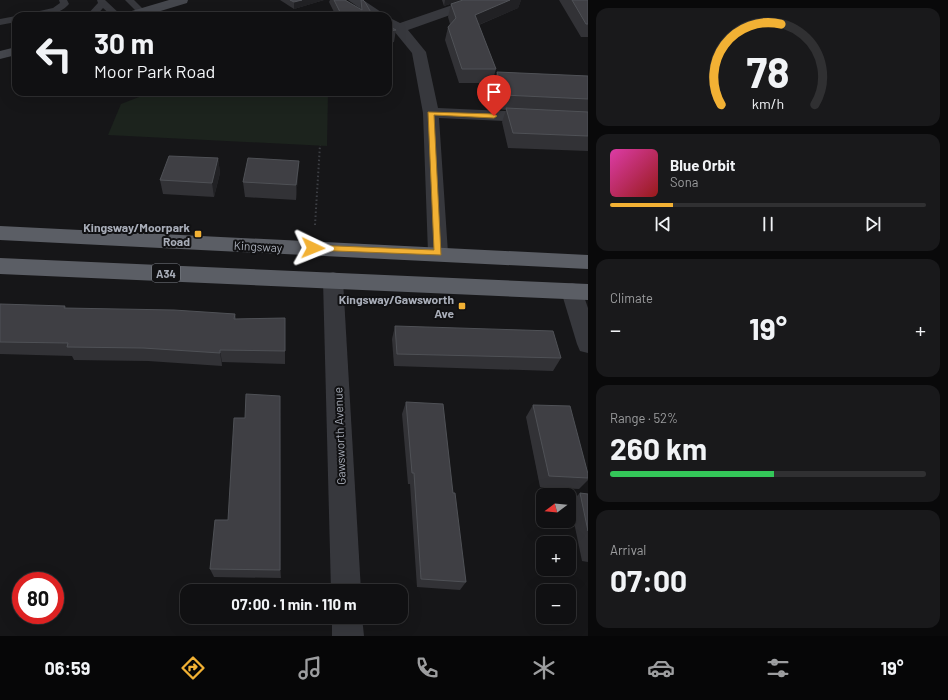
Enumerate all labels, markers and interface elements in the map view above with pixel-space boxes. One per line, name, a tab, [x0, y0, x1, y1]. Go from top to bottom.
text: 30 m	[94, 26, 154, 60]
icon: left	[28, 28, 80, 80]
text: 78	[746, 46, 790, 96]
text: Moor Park Road	[94, 60, 215, 82]
pin	[477, 75, 511, 116]
icon: arrive	[483, 81, 505, 103]
text: km/h	[752, 94, 784, 111]
text: Blue Orbit	[670, 156, 735, 174]
text: Sona	[670, 174, 698, 190]
icon: previous	[652, 213, 674, 235]
icon: pause	[757, 213, 779, 235]
icon: next	[862, 213, 884, 235]
place label: Kingsway/Moorpark Road	[83, 220, 191, 248]
position arrow	[292, 227, 334, 269]
marker: Kingsway/Moorpark Road	[193, 229, 203, 239]
street label: Kingsway	[233, 238, 283, 254]
road number: A34	[152, 264, 180, 282]
text: Climate	[610, 290, 653, 306]
place label: Kingsway/Gawsworth Ave	[339, 292, 454, 320]
marker: Kingsway/Gawsworth Ave	[457, 301, 467, 311]
text: 19°	[749, 310, 787, 346]
text: −	[610, 316, 621, 342]
text: +	[915, 316, 926, 342]
street label: Gawsworth Avenue	[330, 387, 348, 485]
text: Range · 52%	[610, 410, 678, 426]
text: 260 km	[610, 430, 707, 466]
north arrow	[536, 488, 576, 528]
map controls	[536, 488, 576, 624]
button: +	[536, 536, 576, 576]
text: Arrival	[610, 542, 646, 558]
text: 07:00	[610, 562, 687, 598]
speed limit sign: 80	[12, 572, 64, 624]
button: −	[536, 584, 576, 624]
text: 07:00 · 1 min · 110 m	[231, 595, 357, 613]
icon: directions	[179, 654, 207, 682]
icon: music	[296, 654, 324, 682]
icon: phone	[413, 654, 441, 682]
icon: climate	[530, 654, 558, 682]
icon: car	[647, 654, 675, 682]
icon: filters	[764, 654, 792, 682]
text: 06:59	[44, 657, 90, 679]
text: 19°	[881, 657, 903, 679]

